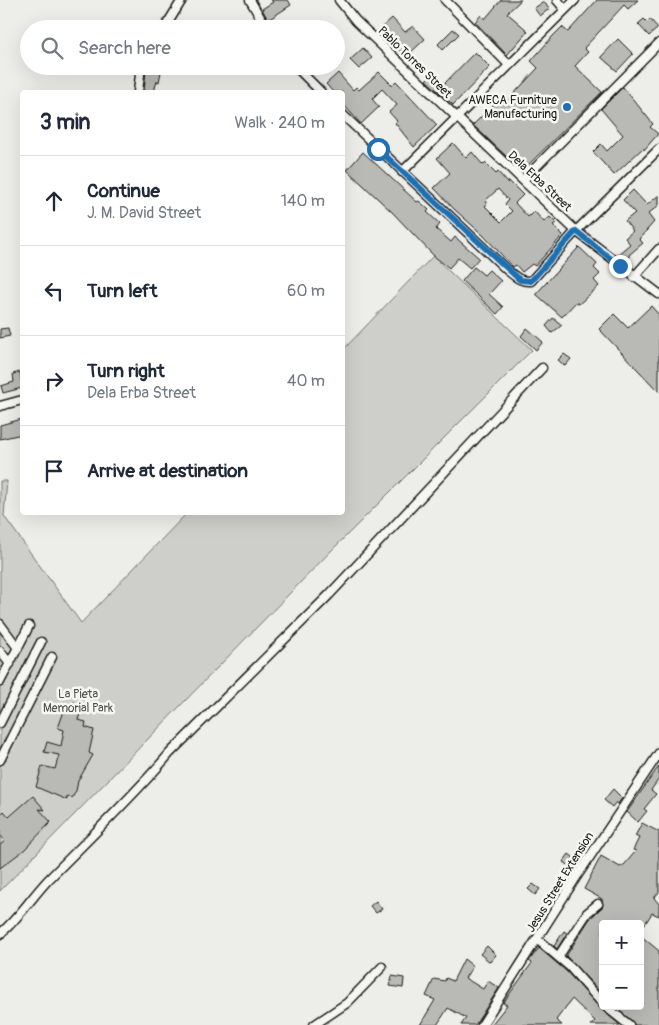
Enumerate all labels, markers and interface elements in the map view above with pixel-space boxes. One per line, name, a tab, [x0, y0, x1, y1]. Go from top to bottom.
search box	[20, 20, 345, 75]
street label: Pablo Torres Street	[375, 23, 455, 102]
icon: search	[38, 34, 66, 62]
text: Search here	[78, 36, 171, 60]
place label: AWECA Furniture Manufacturing	[468, 93, 557, 122]
marker: AWECA Furniture Manufacturing	[561, 101, 573, 113]
text: 3 min	[40, 109, 90, 136]
text: Walk · 240 m	[234, 113, 325, 133]
route start	[367, 138, 390, 161]
street label: Dela Erba Street	[505, 148, 575, 215]
text: Continue	[87, 179, 160, 203]
icon: ahead	[40, 187, 68, 215]
text: 140 m	[281, 191, 325, 211]
text: J. M. David Street	[87, 203, 201, 223]
route end	[609, 255, 632, 278]
icon: left	[40, 277, 68, 305]
text: Turn left	[87, 279, 157, 303]
text: 60 m	[287, 281, 325, 301]
text: Turn right	[87, 359, 165, 383]
icon: right	[40, 367, 68, 395]
text: 40 m	[287, 371, 325, 391]
text: Dela Erba Street	[87, 383, 196, 403]
icon: arrive	[40, 457, 68, 485]
text: Arrive at destination	[87, 459, 248, 483]
park label: La Pieta Memorial Park	[43, 687, 113, 716]
street label: Jesus Street Extension	[524, 829, 597, 935]
map controls	[599, 920, 644, 1010]
button: +	[599, 920, 644, 965]
button: −	[599, 965, 644, 1010]

